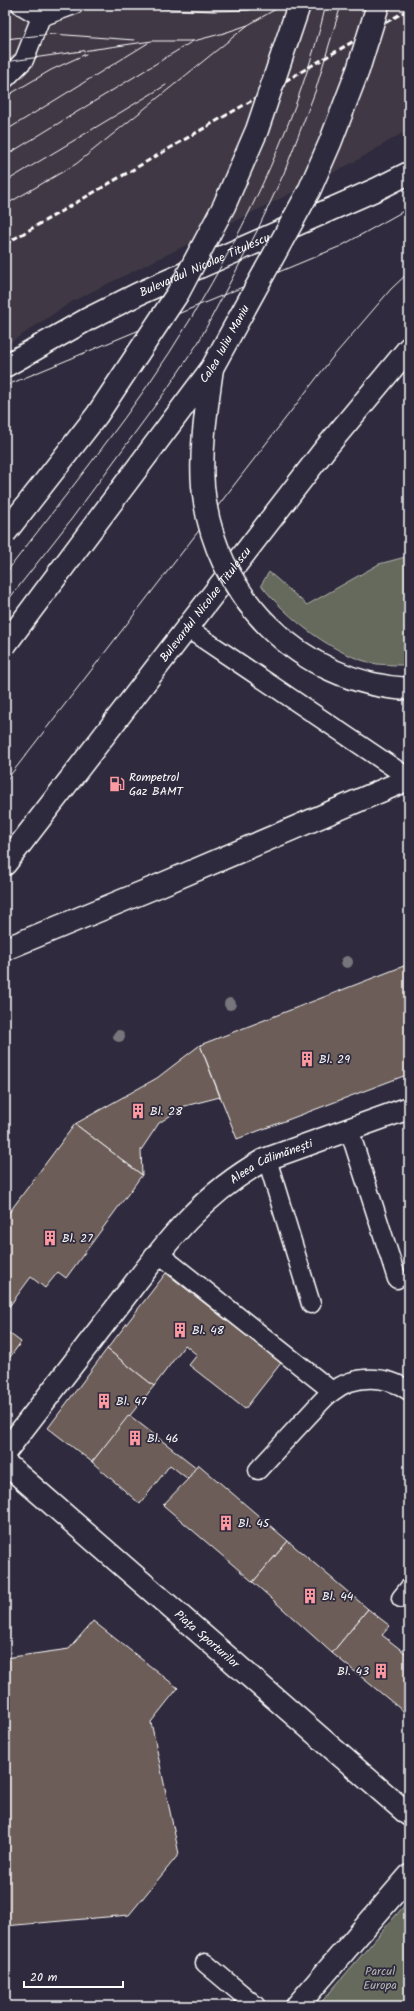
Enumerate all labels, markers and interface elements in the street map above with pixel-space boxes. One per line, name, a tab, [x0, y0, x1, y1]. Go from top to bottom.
street label: Bulevardul Nicolae Titulescu	[136, 228, 273, 302]
street label: Calea Iuliu Maniu	[195, 301, 255, 387]
street label: Bulevardul Nicolae Titulescu	[155, 543, 256, 666]
place label: Rompetrol Gaz BAMT	[129, 768, 184, 801]
fuel station icon: Rompetrol Gaz BAMT	[108, 775, 126, 793]
building icon: Bl. 29	[298, 1050, 316, 1068]
place label: Bl. 29	[319, 1050, 350, 1069]
building icon: Bl. 28	[129, 1102, 147, 1120]
place label: Bl. 28	[150, 1102, 183, 1121]
street label: Aleea Călimănești	[226, 1134, 317, 1189]
building icon: Bl. 27	[41, 1229, 59, 1247]
place label: Bl. 27	[62, 1229, 93, 1248]
building icon: Bl. 48	[171, 1321, 189, 1339]
place label: Bl. 48	[192, 1321, 225, 1340]
building icon: Bl. 47	[95, 1392, 113, 1410]
place label: Bl. 47	[116, 1392, 147, 1411]
building icon: Bl. 46	[126, 1429, 144, 1447]
place label: Bl. 46	[147, 1429, 179, 1448]
building icon: Bl. 45	[217, 1514, 235, 1532]
place label: Bl. 45	[238, 1514, 271, 1533]
building icon: Bl. 44	[301, 1587, 319, 1605]
place label: Bl. 44	[322, 1587, 354, 1606]
street label: Piața Sporturilor	[170, 1606, 244, 1674]
place label: Bl. 43	[337, 1662, 369, 1681]
building icon: Bl. 43	[372, 1662, 390, 1680]
park label: Parcul Europa	[363, 1962, 397, 1995]
scale bar	[24, 1963, 123, 1989]
text: 20 m	[30, 1968, 58, 1987]

